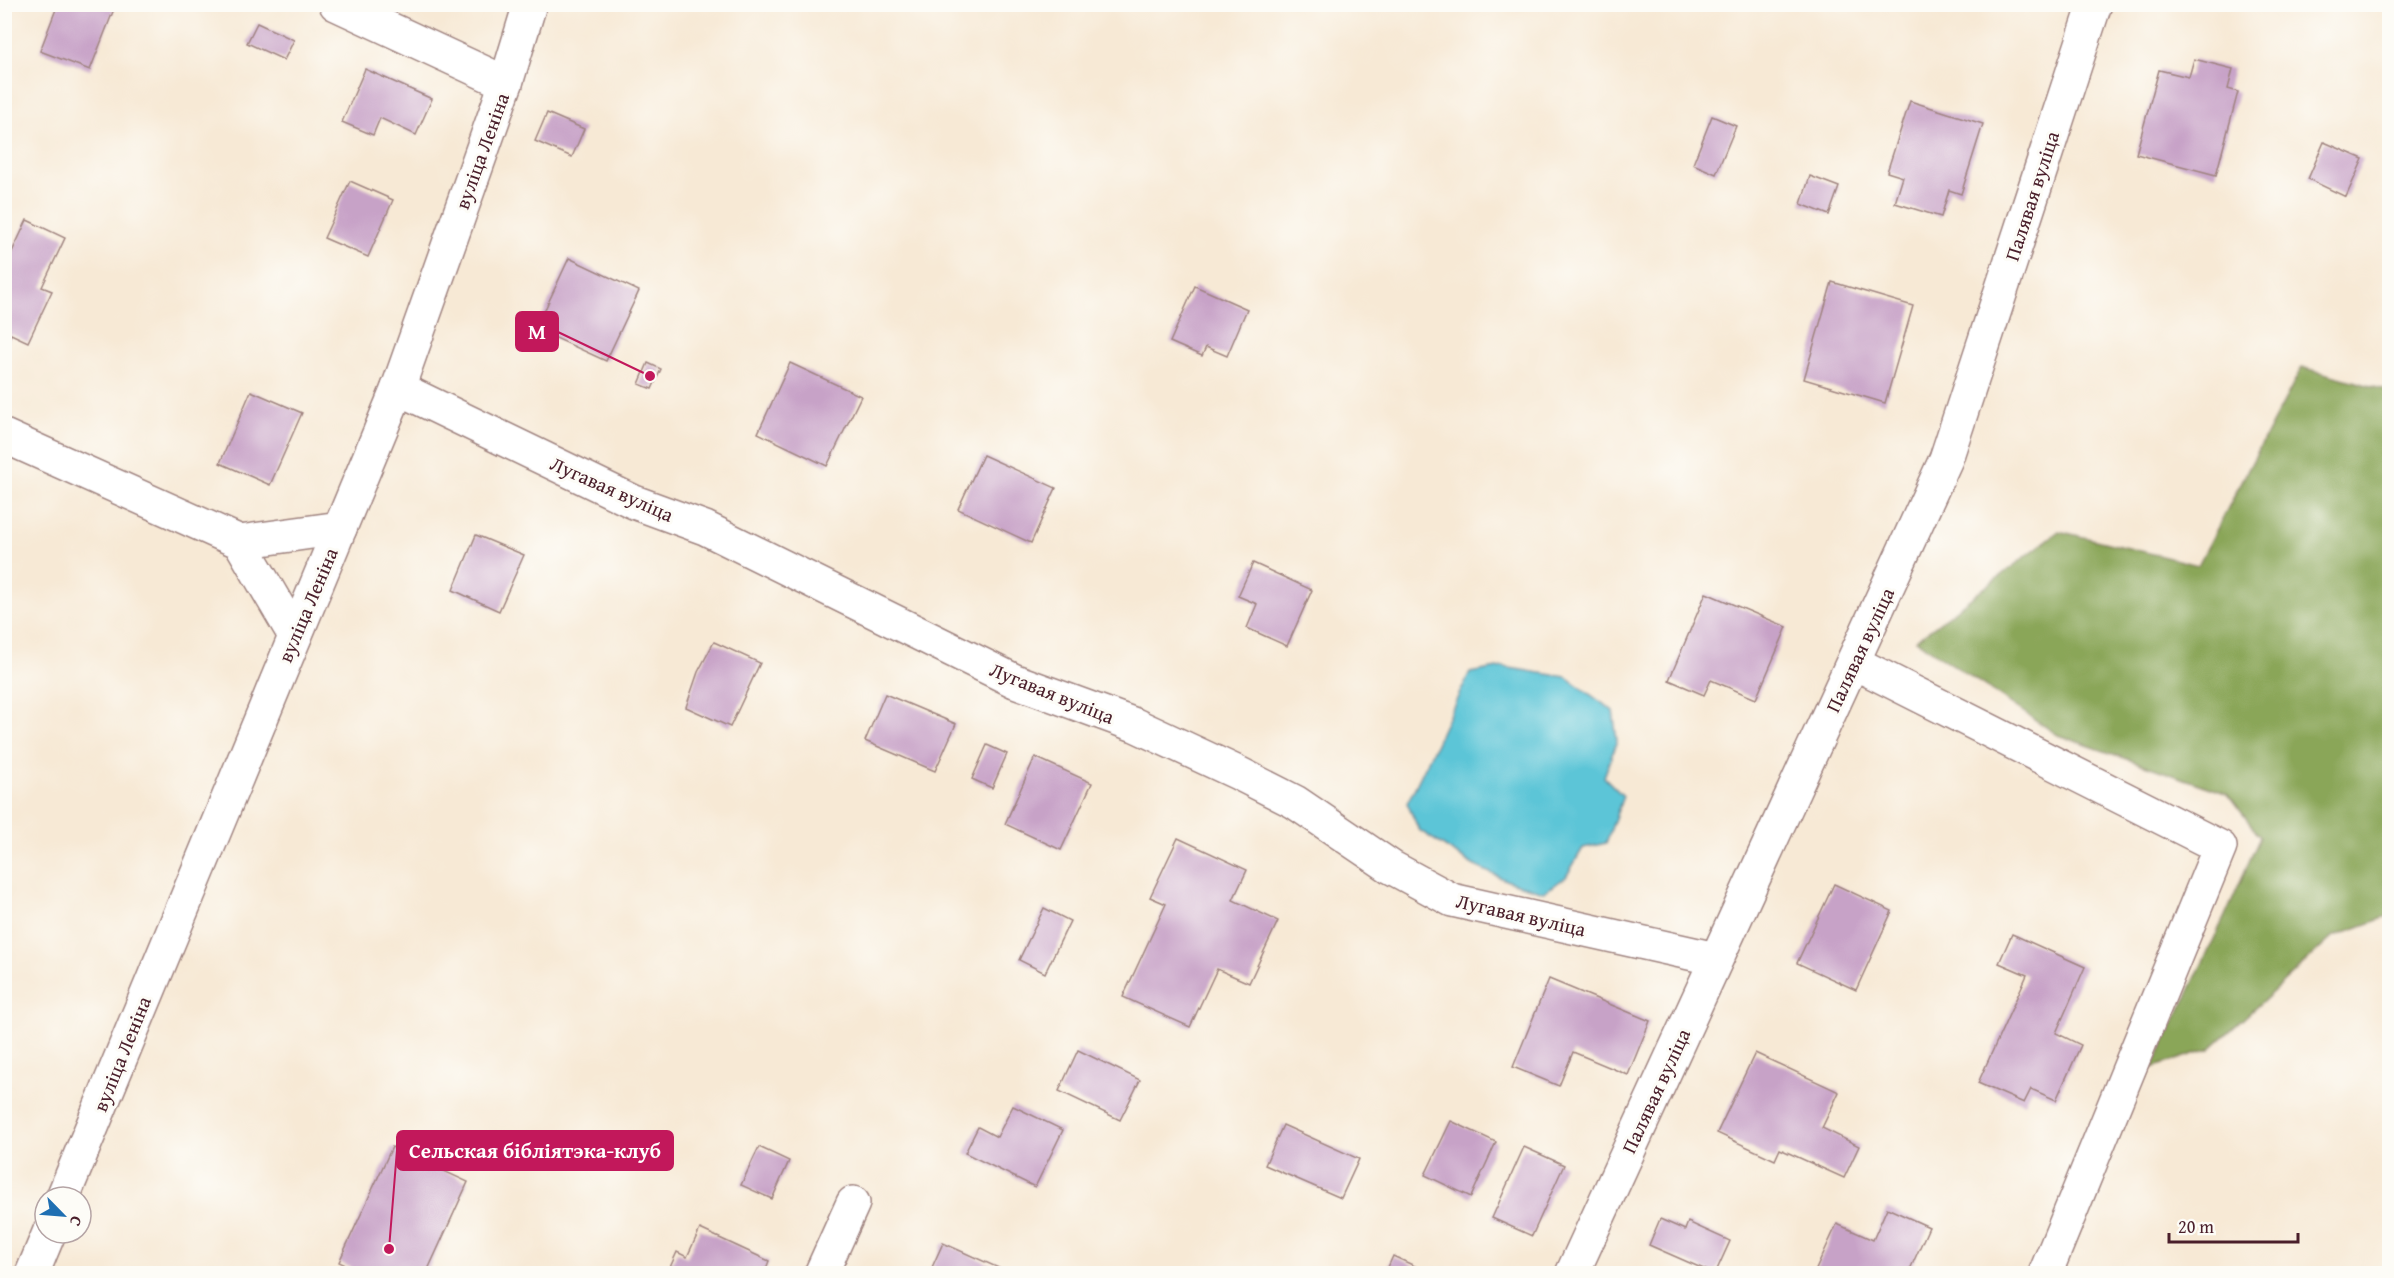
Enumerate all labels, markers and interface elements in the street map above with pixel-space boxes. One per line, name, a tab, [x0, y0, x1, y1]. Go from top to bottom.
street label: вуліца Леніна	[447, 88, 516, 213]
street label: Палявая вуліца	[1997, 127, 2066, 264]
callout: M	[516, 312, 558, 351]
text: M	[528, 316, 546, 347]
street label: Лугавая вуліца	[546, 448, 679, 529]
street label: вуліца Леніна	[270, 542, 345, 667]
street label: Палявая вуліца	[1818, 582, 1901, 717]
street label: Лугавая вуліца	[985, 654, 1119, 731]
street label: Лугавая вуліца	[1453, 886, 1589, 944]
street label: вуліца Леніна	[85, 991, 158, 1116]
street label: Палявая вуліца	[1614, 1023, 1697, 1158]
callout: Сельская бібліятэка-клуб	[397, 1131, 673, 1170]
text: Сельская бібліятэка-клуб	[409, 1135, 661, 1166]
north arrow	[33, 1185, 93, 1245]
scale bar	[2169, 1206, 2298, 1244]
text: С	[64, 1212, 89, 1231]
text: 20 m	[2178, 1213, 2214, 1240]

